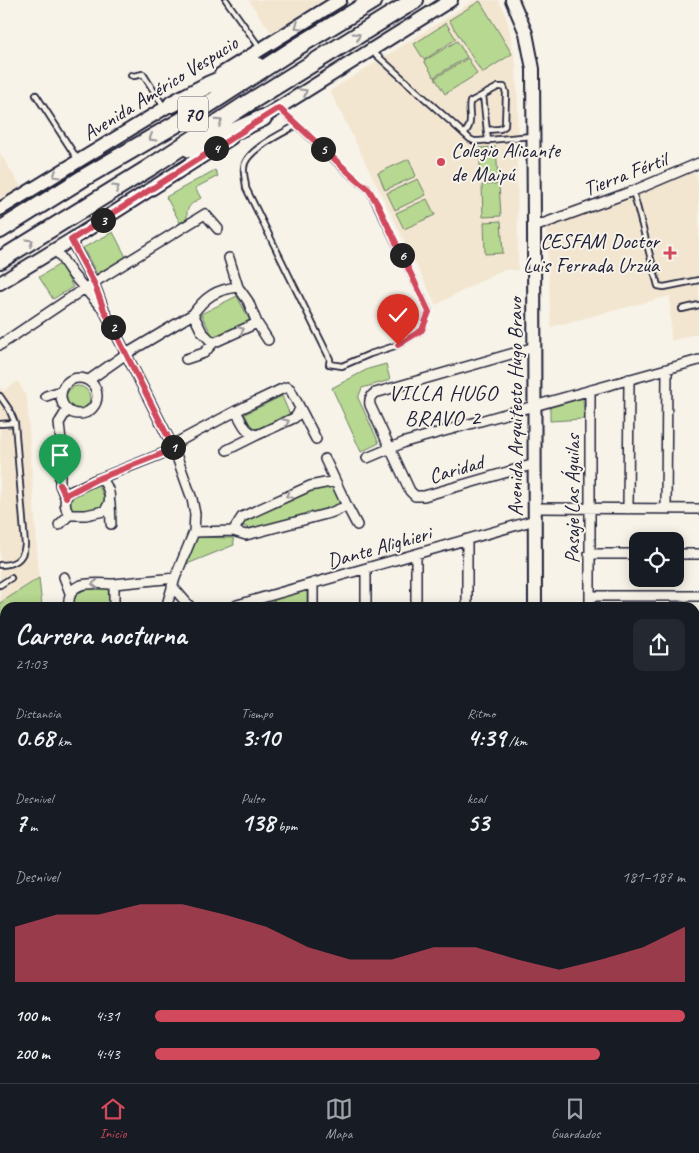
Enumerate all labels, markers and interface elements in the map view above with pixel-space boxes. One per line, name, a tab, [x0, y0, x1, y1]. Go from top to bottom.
one-way arrow	[295, 19, 304, 29]
street label: Avenida Américo Vespucio	[78, 29, 244, 146]
one-way arrow	[351, 32, 360, 42]
one-way arrow	[298, 89, 307, 99]
road number: 70	[178, 96, 208, 132]
one-way arrow	[213, 119, 223, 128]
one-way arrow	[149, 132, 158, 142]
pin: 4	[204, 136, 228, 160]
pin: 5	[310, 136, 336, 162]
place label: Colegio Alicante de Maipú	[451, 137, 562, 187]
text: 4	[213, 140, 220, 157]
text: 5	[320, 141, 327, 158]
street label: Tierra Fértil	[579, 145, 674, 202]
marker: Colegio Alicante de Maipú	[435, 156, 447, 168]
one-way arrow	[53, 168, 62, 178]
one-way arrow	[111, 185, 120, 195]
pin: 3	[90, 208, 116, 232]
text: 3	[100, 212, 107, 229]
place label: CESFAM Doctor Luis Ferrada Urzúa	[523, 228, 661, 278]
one-way arrow	[25, 238, 34, 248]
pin: 6	[390, 242, 414, 268]
marker: CESFAM Doctor Luis Ferrada Urzúa	[663, 246, 677, 260]
text: 6	[399, 247, 406, 264]
pin	[377, 294, 419, 345]
street label: Avenida Arquitecto Hugo Bravo	[502, 295, 528, 517]
icon: check	[384, 301, 412, 329]
pin: 2	[100, 314, 126, 340]
text: 2	[110, 319, 117, 336]
one-way arrow	[236, 326, 245, 336]
district label: VILLA HUGO BRAVO 2	[388, 379, 499, 432]
one-way arrow	[281, 417, 290, 428]
street label: Pasaje Las Águilas	[559, 433, 585, 564]
pin	[39, 434, 81, 485]
pin: 1	[160, 434, 186, 460]
text: 1	[170, 439, 177, 456]
icon: arrive	[46, 441, 74, 469]
street label: Caridad	[426, 448, 489, 489]
one-way arrow	[285, 489, 294, 500]
street label: Dante Alighieri	[324, 519, 437, 574]
map controls	[629, 532, 684, 587]
button: locate	[629, 532, 684, 587]
one-way arrow	[90, 579, 98, 589]
text: Carrera nocturna	[15, 617, 186, 652]
button: share	[633, 619, 685, 671]
text: 21:03	[15, 654, 47, 674]
text: Distancia	[15, 705, 61, 722]
text: Tiempo	[241, 705, 273, 722]
text: Ritmo	[467, 705, 495, 722]
text: 0.68	[15, 722, 54, 754]
text: 3:10	[241, 722, 280, 754]
text: 4:39	[467, 722, 505, 754]
text: km	[54, 733, 71, 750]
text: /km	[505, 733, 527, 750]
text: Desnivel	[15, 790, 53, 807]
text: Pulso	[241, 790, 264, 807]
text: kcal	[467, 790, 486, 807]
text: 7	[15, 807, 26, 839]
text: 138	[241, 807, 275, 839]
text: 53	[467, 807, 489, 839]
text: m	[26, 818, 37, 835]
text: bpm	[275, 818, 297, 835]
text: Desnivel	[15, 867, 58, 887]
text: 181–187 m	[622, 867, 685, 887]
text: 100 m	[15, 1006, 50, 1026]
text: 4:31	[95, 1006, 120, 1026]
text: 200 m	[15, 1044, 50, 1064]
text: 4:43	[95, 1044, 120, 1064]
tab: Inicio	[99, 1095, 127, 1142]
tab: Mapa	[325, 1095, 353, 1142]
tab: Guardados	[551, 1095, 600, 1142]

